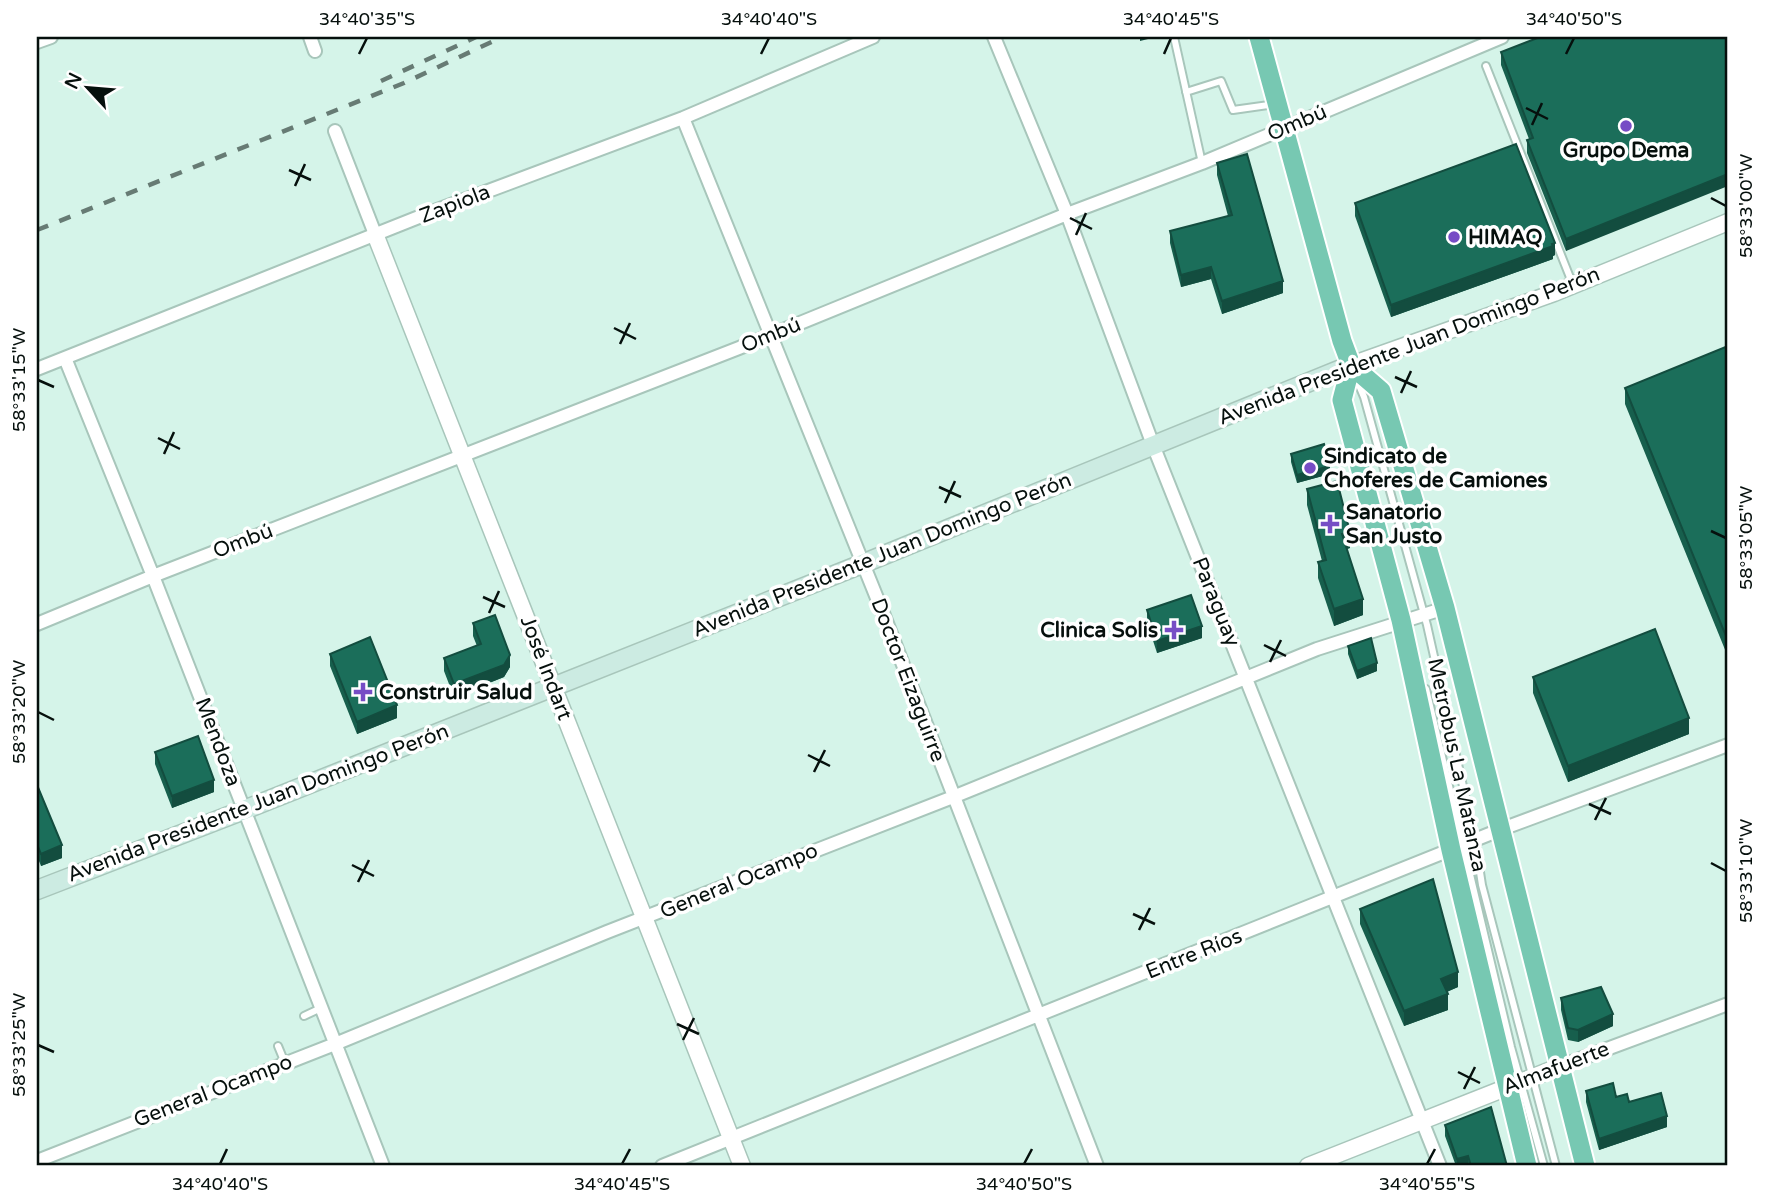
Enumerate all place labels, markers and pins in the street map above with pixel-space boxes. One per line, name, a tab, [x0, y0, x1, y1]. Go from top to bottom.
marker: Grupo Dema	[1618, 118, 1634, 134]
place label: Grupo Dema	[1563, 138, 1689, 163]
place label: HIMAQ	[1468, 225, 1543, 250]
marker: HIMAQ	[1446, 229, 1462, 245]
place label: Sindicato de Choferes de Camiones	[1324, 444, 1548, 493]
marker: Sindicato de Choferes de Camiones	[1302, 460, 1318, 476]
place label: Sanatorio San Justo	[1346, 500, 1442, 549]
marker: Sanatorio San Justo	[1320, 514, 1340, 534]
place label: Clinica Solis	[1040, 618, 1158, 643]
marker: Clinica Solis	[1164, 620, 1184, 640]
place label: Construir Salud	[379, 680, 532, 705]
marker: Construir Salud	[353, 682, 373, 702]

